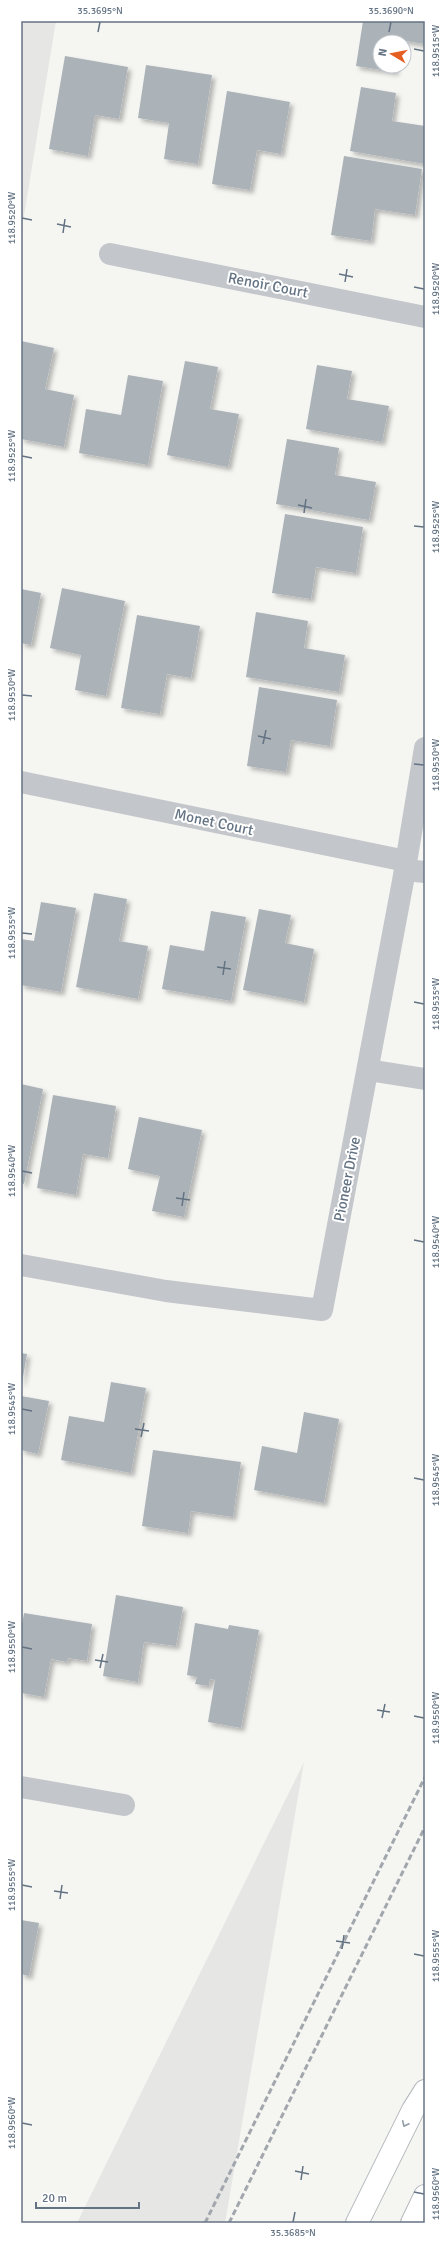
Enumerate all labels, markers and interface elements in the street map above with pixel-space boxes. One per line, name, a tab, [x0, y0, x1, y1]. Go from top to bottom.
text: 35.3695°N	[77, 5, 123, 17]
text: 35.3690°N	[368, 5, 414, 17]
text: 118.9515°W	[430, 24, 442, 77]
north arrow	[372, 34, 412, 74]
text: N	[376, 47, 390, 57]
text: 118.9520°W	[6, 191, 18, 244]
text: 118.9520°W	[430, 262, 442, 315]
street label: Renoir Court	[226, 268, 310, 302]
text: 118.9525°W	[6, 429, 18, 482]
text: 118.9525°W	[430, 500, 442, 553]
text: 118.9530°W	[6, 668, 18, 721]
text: 118.9530°W	[430, 738, 442, 791]
street label: Monet Court	[173, 805, 255, 839]
text: 118.9535°W	[6, 906, 18, 959]
text: 118.9535°W	[430, 977, 442, 1030]
street label: Pioneer Drive	[330, 1135, 364, 1223]
text: 118.9540°W	[6, 1144, 18, 1197]
text: 118.9540°W	[430, 1215, 442, 1268]
text: 118.9545°W	[6, 1382, 18, 1435]
text: 118.9545°W	[430, 1453, 442, 1506]
text: 118.9550°W	[6, 1620, 18, 1673]
text: 118.9550°W	[430, 1691, 442, 1744]
text: 118.9555°W	[6, 1858, 18, 1911]
text: 118.9555°W	[430, 1929, 442, 1982]
text: 118.9560°W	[6, 2096, 18, 2149]
one-way arrow	[403, 2120, 410, 2128]
text: 118.9560°W	[430, 2167, 442, 2220]
scale bar	[36, 2184, 139, 2210]
text: 20 m	[42, 2191, 67, 2206]
text: 35.3685°N	[270, 2227, 316, 2239]

